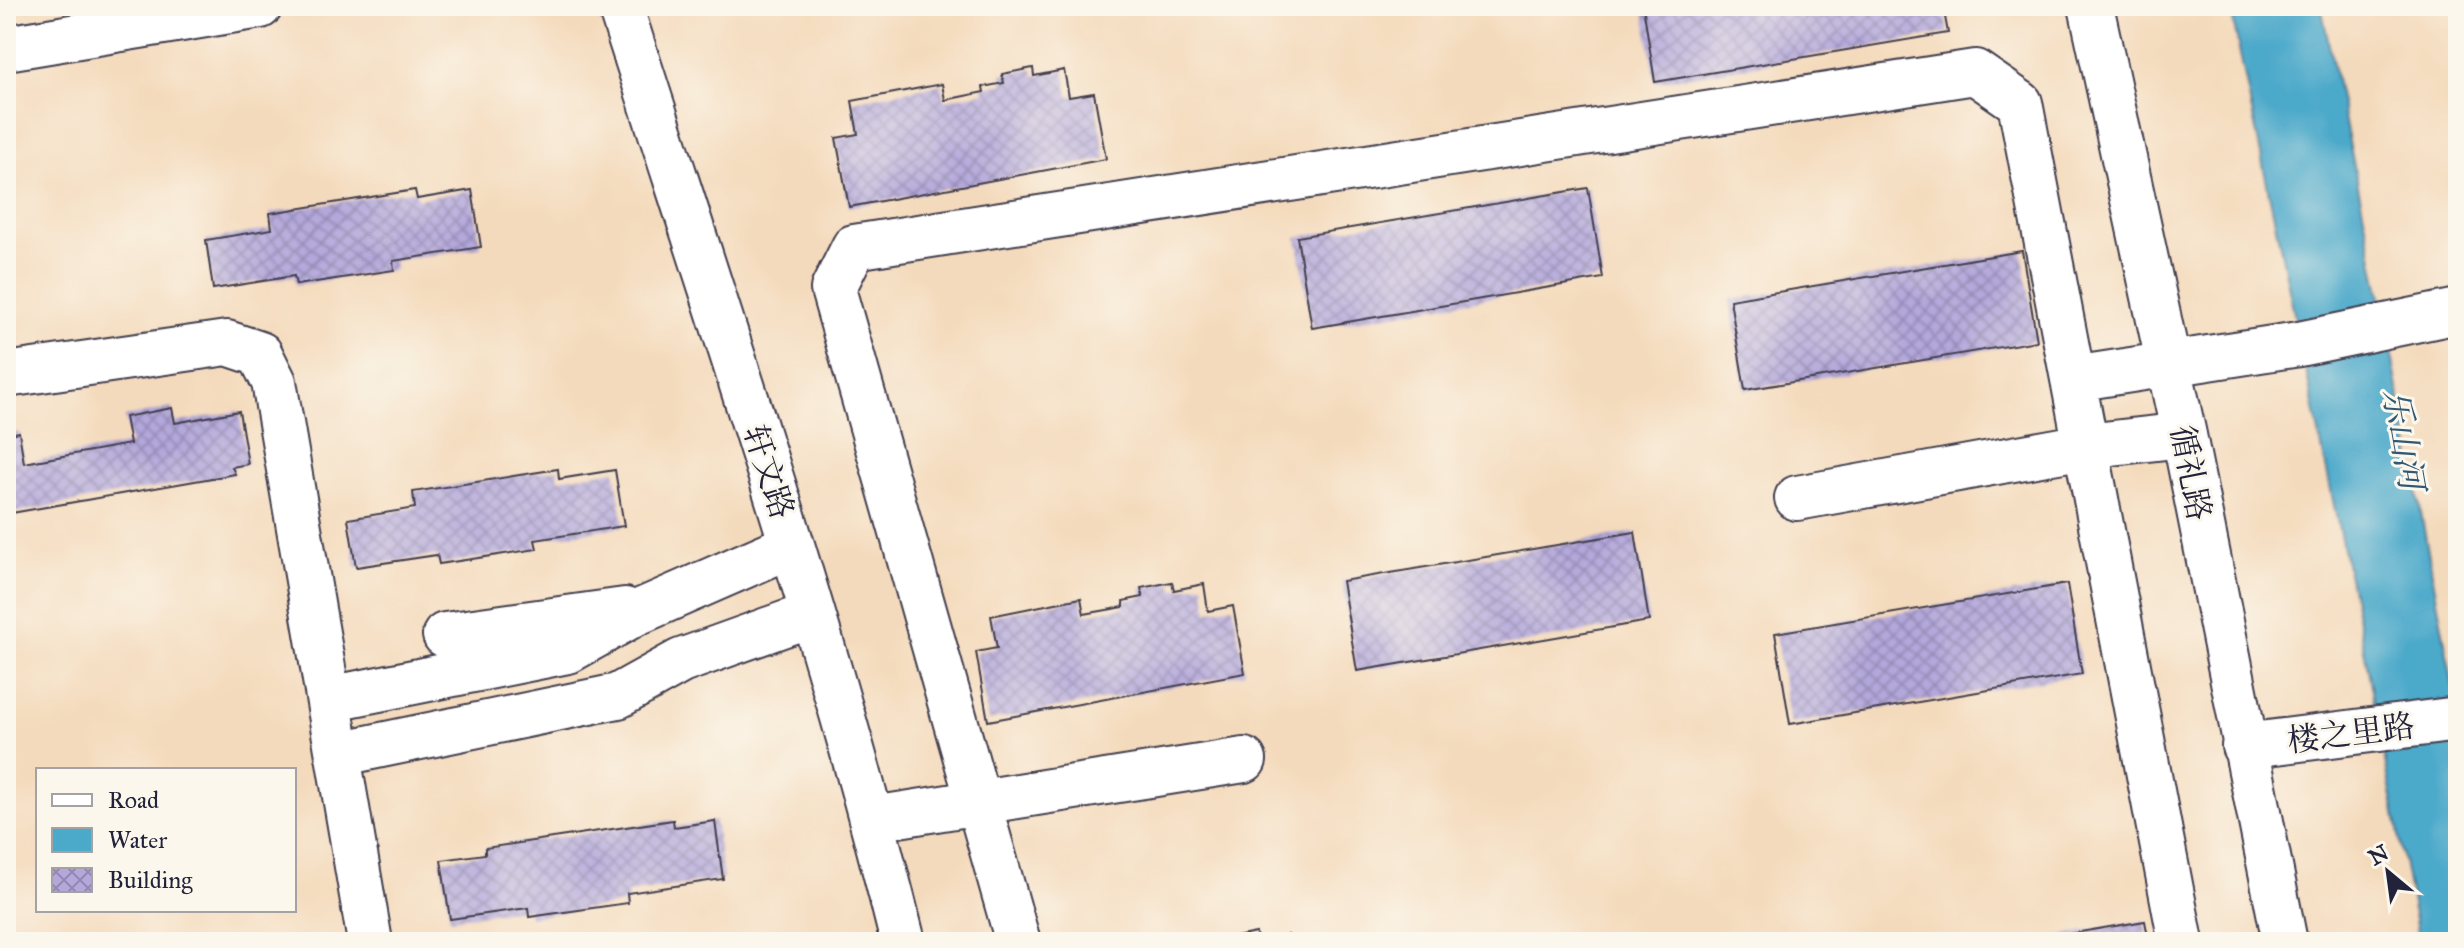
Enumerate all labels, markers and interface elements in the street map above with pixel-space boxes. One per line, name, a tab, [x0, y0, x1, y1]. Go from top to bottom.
water label: 乐山河	[2374, 385, 2434, 499]
street label: 轩文路	[735, 420, 802, 524]
street label: 循礼路	[2162, 422, 2219, 524]
street label: 楼之里路	[2285, 706, 2417, 761]
legend	[36, 768, 296, 912]
text: Road	[108, 785, 159, 815]
text: Water	[108, 825, 167, 855]
north arrow	[2348, 832, 2428, 912]
text: N	[2364, 838, 2394, 871]
text: Building	[108, 865, 193, 895]

